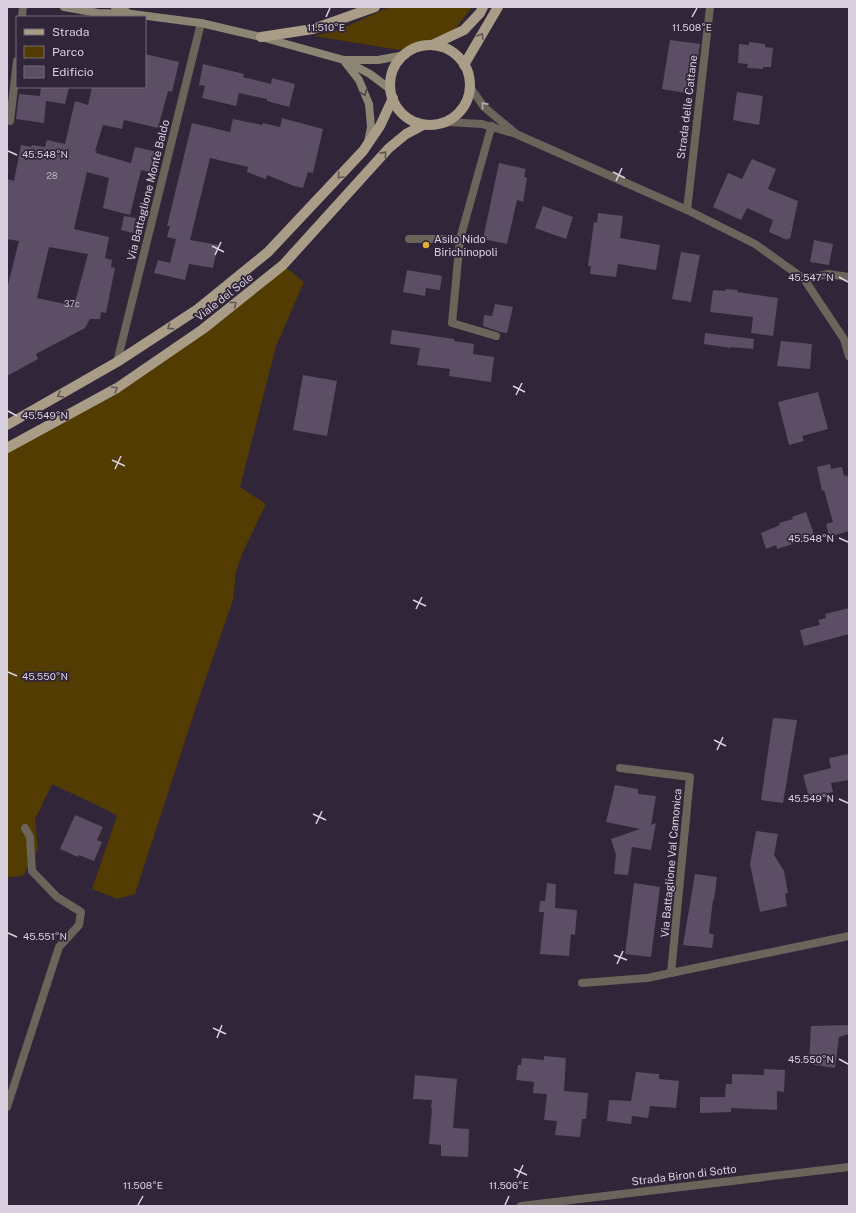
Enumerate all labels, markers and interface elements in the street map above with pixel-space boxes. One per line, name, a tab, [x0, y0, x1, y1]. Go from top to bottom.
legend	[16, 16, 146, 88]
text: 11.510°E	[307, 21, 345, 33]
text: 11.508°E	[672, 21, 712, 33]
text: Strada	[52, 25, 89, 39]
one-way arrow	[476, 33, 483, 40]
text: Parco	[52, 45, 84, 59]
street label: Strada delle Cattane	[675, 54, 699, 160]
text: Edificio	[52, 65, 94, 79]
one-way arrow	[360, 89, 368, 96]
one-way arrow	[481, 102, 489, 110]
street label: Via Battaglione Monte Baldo	[125, 118, 171, 262]
text: 45.548°N	[22, 148, 68, 160]
one-way arrow	[380, 151, 387, 158]
house number: 28	[46, 170, 58, 181]
one-way arrow	[337, 171, 345, 179]
place label: Asilo Nido Birichinopoli	[434, 233, 498, 258]
marker: Asilo Nido Birichinopoli	[421, 240, 431, 250]
street label: Viale del Sole	[193, 271, 255, 323]
text: 45.547°N	[788, 271, 834, 283]
house number: 37c	[64, 298, 80, 309]
one-way arrow	[229, 302, 236, 309]
one-way arrow	[168, 322, 175, 329]
one-way arrow	[111, 386, 118, 393]
one-way arrow	[57, 390, 64, 397]
text: 45.549°N	[22, 409, 68, 421]
text: 45.548°N	[788, 532, 834, 544]
text: 45.550°N	[22, 670, 68, 682]
street label: Via Battaglione Val Camonica	[659, 788, 683, 938]
text: 45.549°N	[788, 792, 834, 804]
text: 45.551°N	[23, 930, 67, 942]
text: 45.550°N	[788, 1053, 834, 1065]
street label: Strada Biron di Sotto	[631, 1163, 737, 1187]
text: 11.508°E	[123, 1179, 163, 1191]
text: 11.506°E	[489, 1179, 529, 1191]

